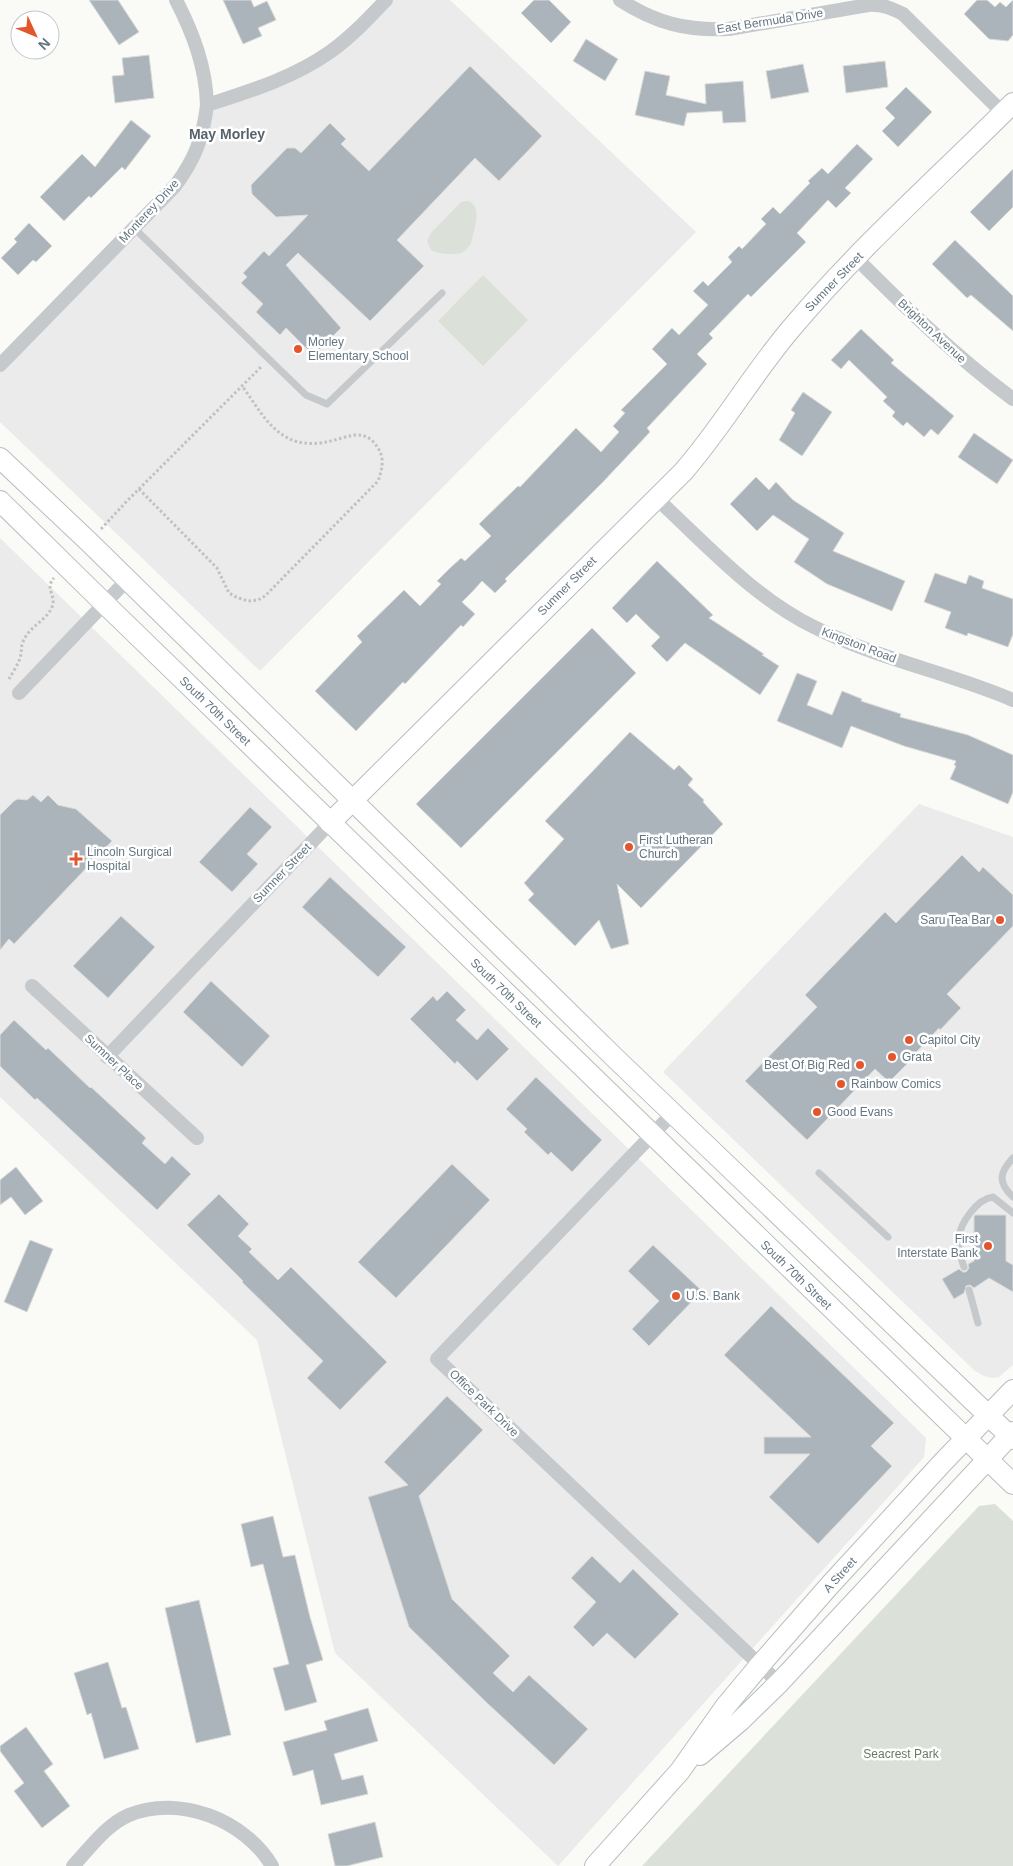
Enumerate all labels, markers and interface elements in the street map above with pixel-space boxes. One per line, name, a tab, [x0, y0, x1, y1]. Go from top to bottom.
street label: East Bermuda Drive	[716, 6, 824, 36]
north arrow	[10, 10, 60, 60]
text: N	[35, 35, 54, 53]
district label: May Morley	[189, 126, 265, 142]
street label: Monterey Drive	[116, 176, 182, 246]
street label: Sumner Street	[802, 249, 866, 315]
street label: Brighton Avenue	[895, 296, 969, 366]
place label: Morley Elementary School	[308, 335, 409, 363]
marker: Morley Elementary School	[292, 343, 304, 355]
street label: Sumner Street	[535, 553, 600, 618]
street label: Kingston Road	[820, 624, 898, 666]
street label: South 70th Street	[177, 674, 254, 749]
place label: First Lutheran Church	[639, 833, 713, 861]
street label: Sumner Street	[250, 840, 314, 906]
marker: First Lutheran Church	[623, 841, 635, 853]
place label: Lincoln Surgical Hospital	[87, 845, 172, 873]
marker: Lincoln Surgical Hospital	[69, 852, 83, 866]
place label: Saru Tea Bar	[920, 913, 990, 927]
marker: Saru Tea Bar	[994, 914, 1006, 926]
street label: South 70th Street	[468, 956, 545, 1031]
street label: Sumner Place	[82, 1031, 147, 1093]
place label: Capitol City	[919, 1033, 980, 1047]
marker: Capitol City	[903, 1034, 915, 1046]
place label: Grata	[902, 1050, 932, 1064]
marker: Grata	[886, 1051, 898, 1063]
place label: Best Of Big Red	[764, 1058, 850, 1072]
marker: Best Of Big Red	[854, 1059, 866, 1071]
place label: Rainbow Comics	[851, 1077, 941, 1091]
marker: Rainbow Comics	[835, 1078, 847, 1090]
place label: Good Evans	[827, 1105, 893, 1119]
marker: Good Evans	[811, 1106, 823, 1118]
place label: First Interstate Bank	[897, 1232, 979, 1260]
street label: South 70th Street	[758, 1238, 835, 1313]
marker: First Interstate Bank	[982, 1240, 994, 1252]
place label: U.S. Bank	[686, 1289, 741, 1303]
marker: U.S. Bank	[670, 1290, 682, 1302]
street label: Office Park Drive	[447, 1367, 522, 1440]
street label: A Street	[821, 1554, 860, 1596]
park label: Seacrest Park	[863, 1747, 940, 1761]

